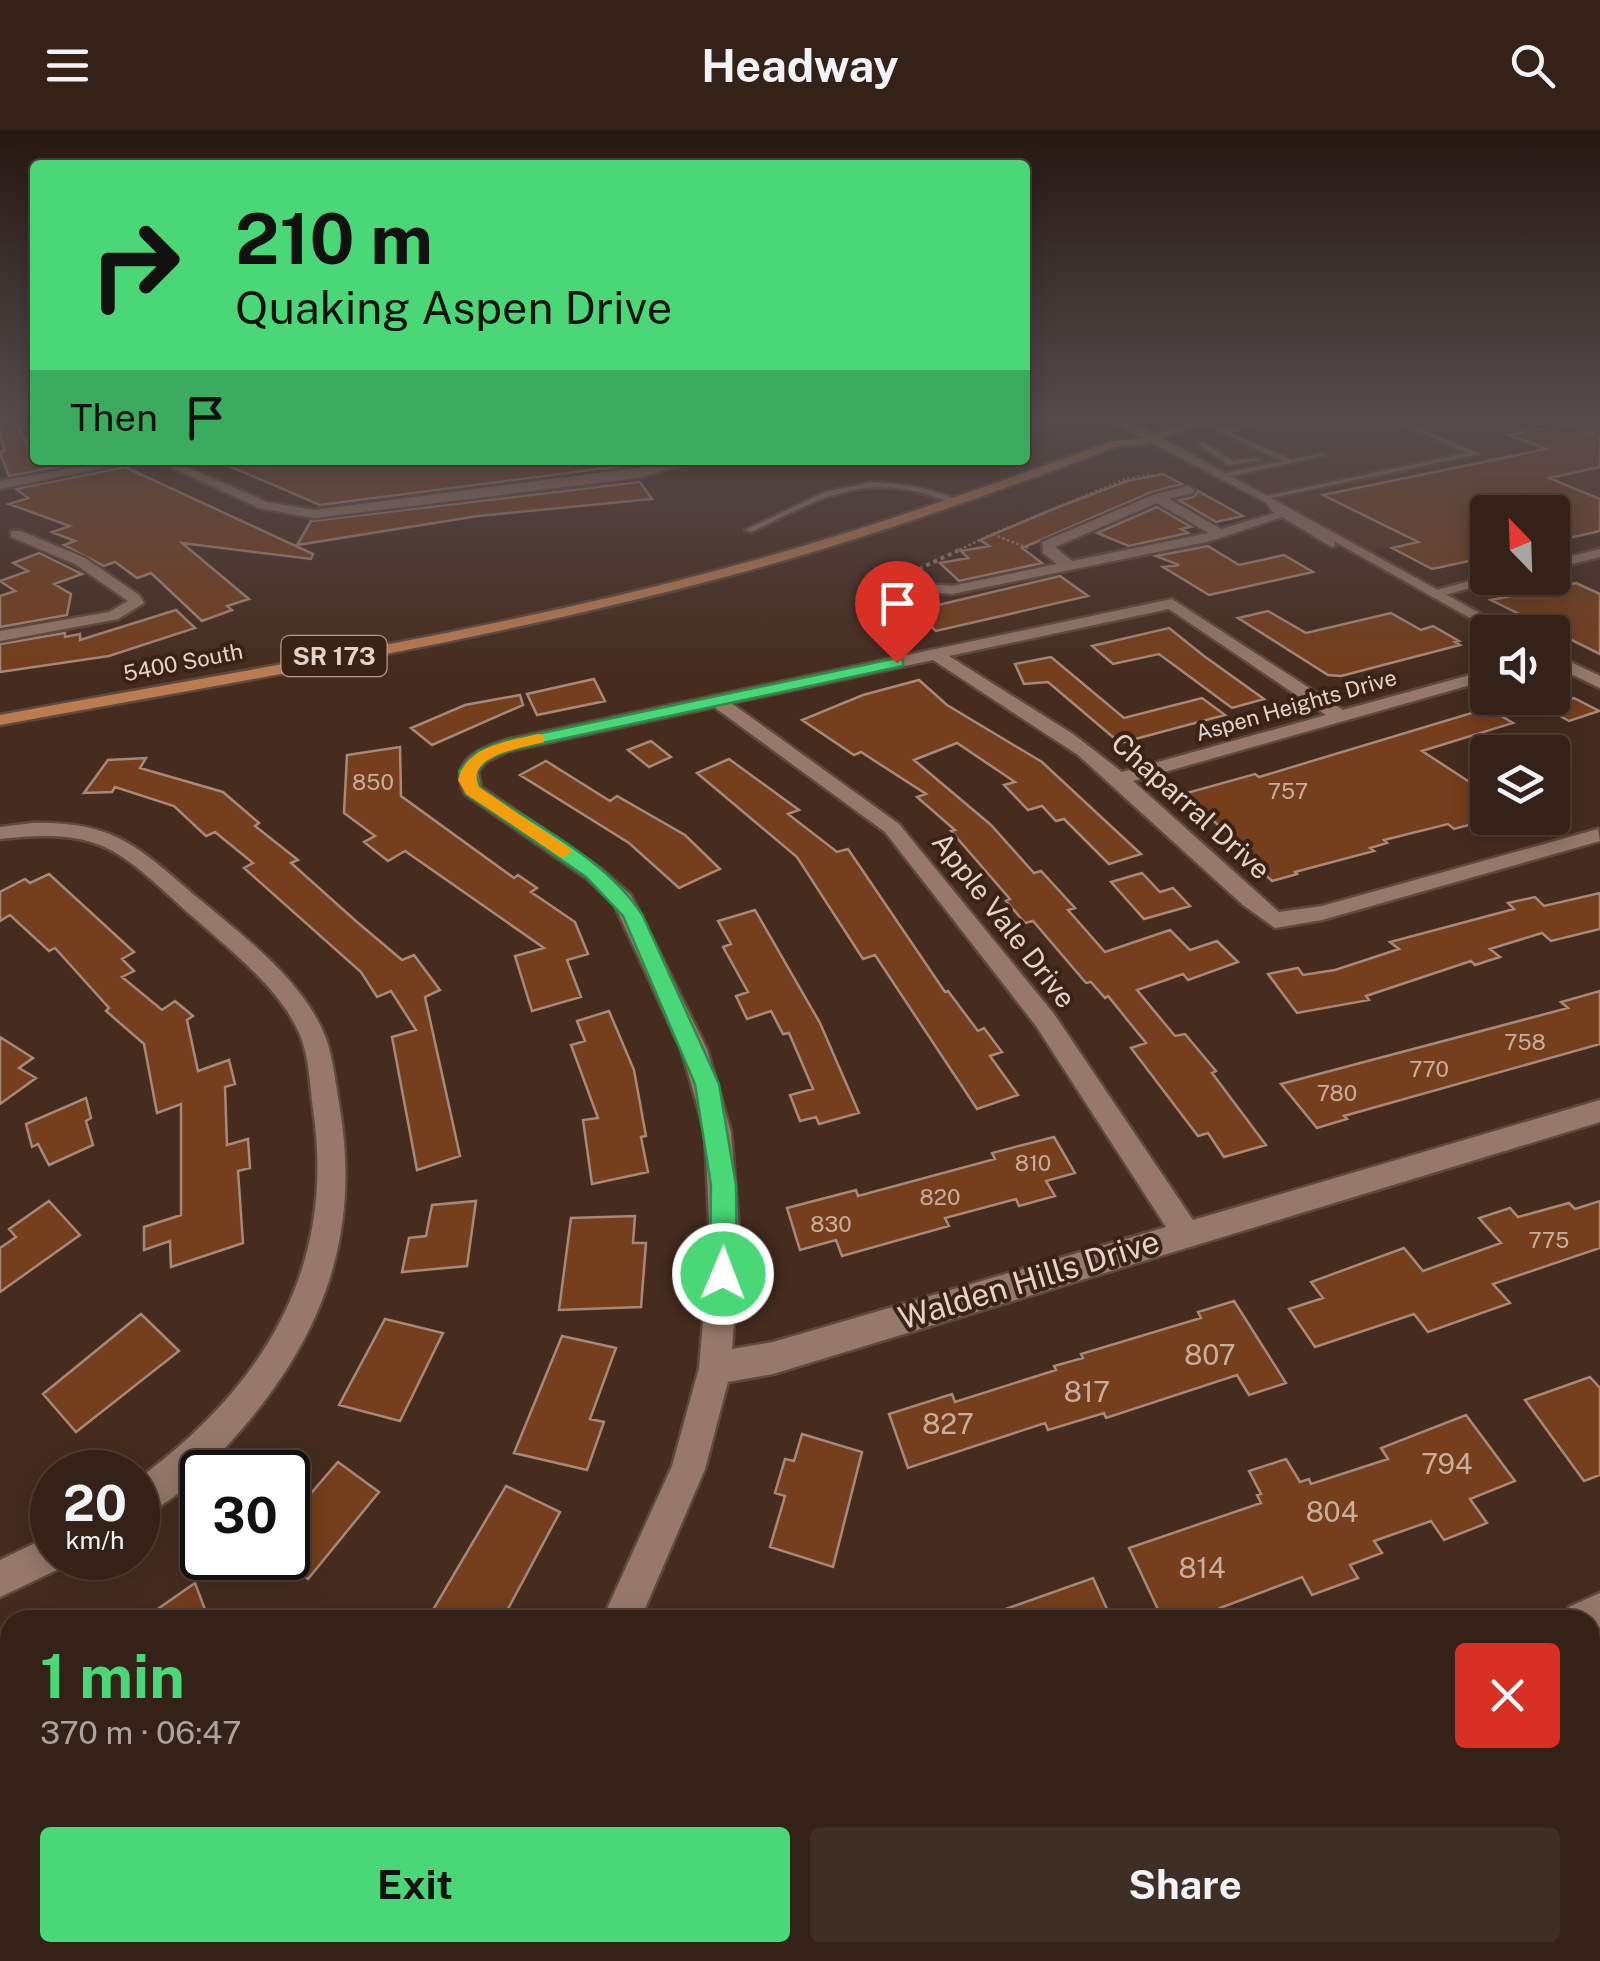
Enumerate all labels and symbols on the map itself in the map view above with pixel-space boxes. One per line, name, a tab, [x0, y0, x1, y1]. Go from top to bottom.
north arrow	[1470, 495, 1570, 595]
pin	[855, 561, 940, 664]
road number: SR 173	[282, 636, 386, 676]
street label: 5400 South	[121, 638, 245, 686]
street label: Aspen Heights Drive	[1192, 664, 1400, 746]
street label: Chaparral Drive	[1105, 726, 1277, 885]
house number: 850	[352, 769, 394, 795]
house number: 757	[1268, 778, 1308, 804]
street label: Apple Vale Drive	[926, 826, 1083, 1014]
house number: 758	[1504, 1029, 1546, 1055]
house number: 770	[1409, 1056, 1449, 1082]
house number: 780	[1317, 1080, 1357, 1106]
house number: 810	[1015, 1150, 1051, 1176]
house number: 820	[920, 1184, 960, 1210]
house number: 830	[810, 1211, 852, 1237]
position arrow	[671, 1222, 775, 1326]
street label: Walden Hills Drive	[894, 1222, 1164, 1337]
house number: 775	[1529, 1227, 1569, 1253]
house number: 807	[1184, 1338, 1236, 1371]
house number: 817	[1064, 1375, 1110, 1408]
house number: 827	[922, 1407, 974, 1440]
house number: 794	[1421, 1447, 1473, 1480]
speed limit sign: 30	[180, 1450, 310, 1580]
house number: 804	[1306, 1495, 1358, 1528]
house number: 814	[1178, 1551, 1226, 1584]

